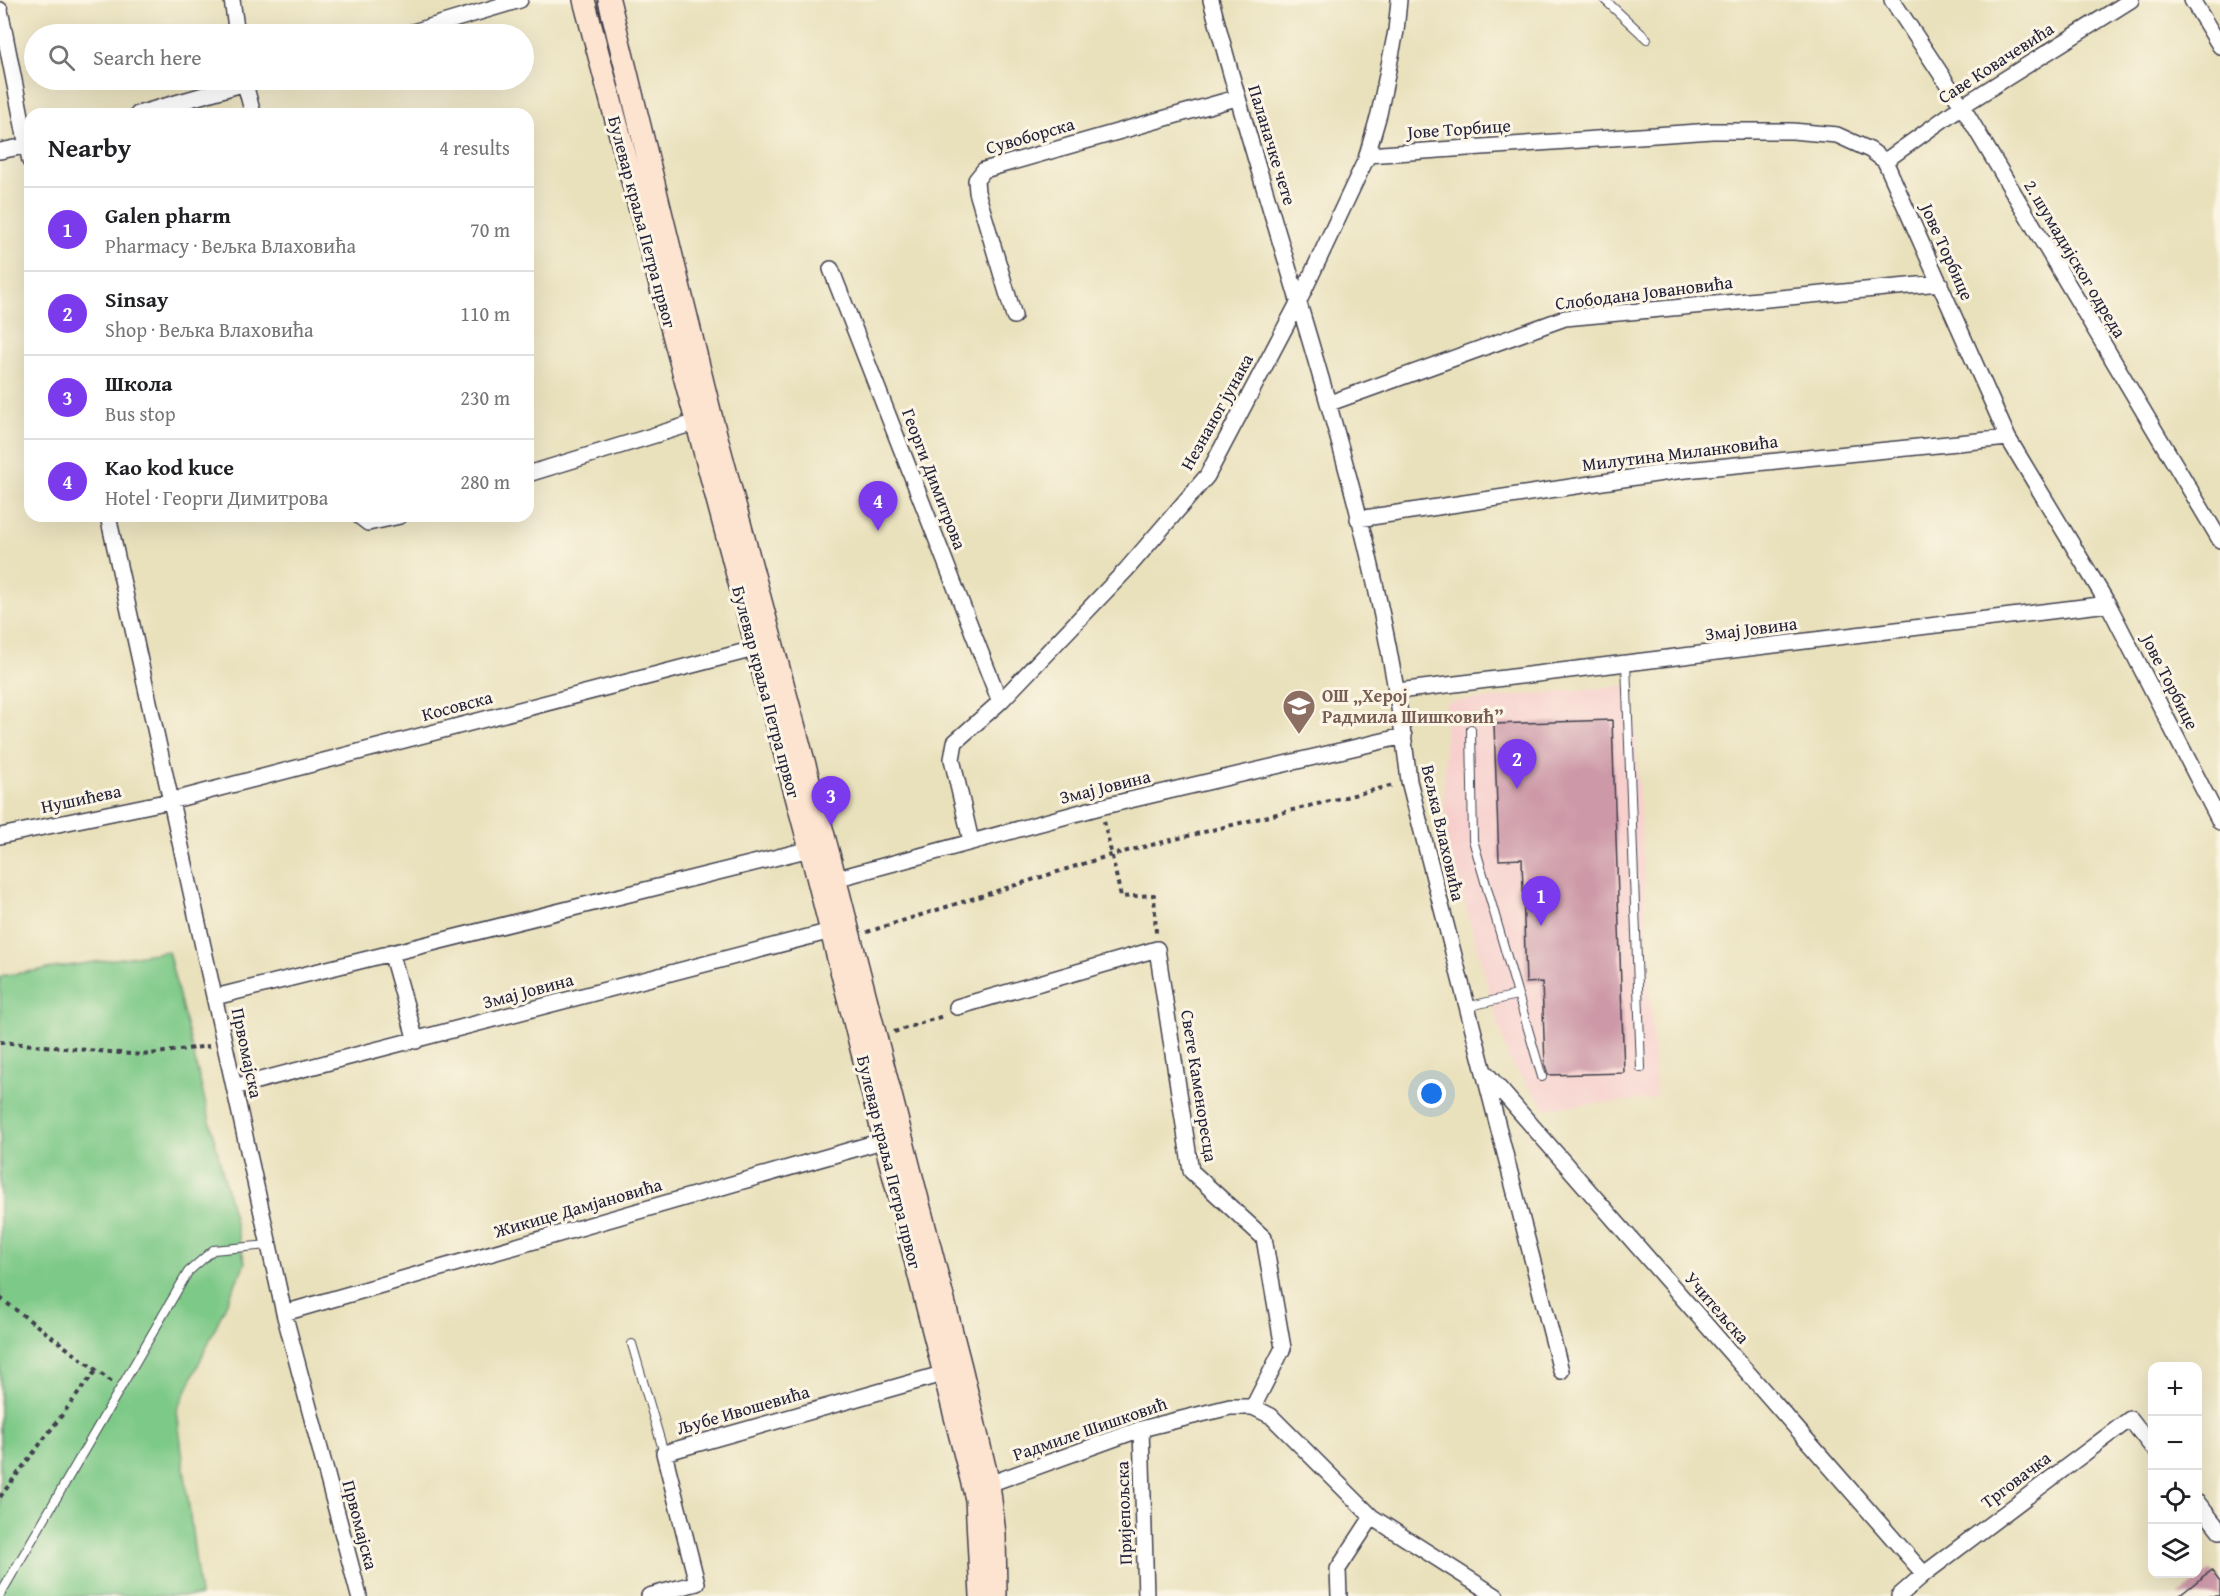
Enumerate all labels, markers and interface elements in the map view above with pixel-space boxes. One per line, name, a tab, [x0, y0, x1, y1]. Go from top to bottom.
street label: Саве Ковачевића	[1932, 15, 2059, 110]
search box	[24, 24, 534, 90]
icon: search	[45, 41, 78, 74]
text: Search here	[93, 41, 202, 73]
street label: Паланачке чете	[1241, 81, 1304, 208]
street label: Сувоборска	[982, 110, 1078, 161]
street label: Јове Торбице	[1404, 111, 1512, 146]
street label: Булевар краља Петра првог	[601, 113, 684, 331]
text: Nearby	[48, 128, 131, 167]
text: 4 results	[439, 133, 510, 162]
street label: 2. шумадијског одреда	[2017, 175, 2134, 343]
street label: Јове Торбице	[1913, 197, 1981, 305]
text: Galen pharm	[105, 199, 231, 231]
text: 1	[62, 215, 73, 244]
text: 70 m	[470, 215, 510, 244]
text: Pharmacy · Вељка Влаховића	[105, 231, 356, 260]
street label: Слободана Јовановића	[1554, 268, 1735, 317]
text: Sinsay	[105, 283, 168, 315]
text: 2	[62, 299, 73, 328]
text: 110 m	[460, 299, 510, 328]
text: Shop · Вељка Влаховића	[105, 315, 314, 344]
street label: Незнаног јунака	[1173, 348, 1260, 475]
text: Школа	[105, 367, 173, 399]
text: 3	[62, 383, 73, 412]
text: 230 m	[460, 383, 510, 412]
text: Bus stop	[105, 399, 176, 428]
street label: Георги Димитрова	[895, 404, 974, 554]
street label: Милутина Миланковића	[1581, 427, 1780, 478]
text: Kao kod kuce	[105, 451, 234, 483]
text: 4	[62, 467, 73, 496]
text: 280 m	[460, 467, 510, 496]
pin: 4	[858, 482, 898, 531]
text: Hotel · Георги Димитрова	[105, 483, 328, 512]
street label: Булевар краља Петра првог	[725, 583, 808, 801]
street label: Змај Јовина	[1703, 609, 1799, 648]
street label: Јове Торбице	[2134, 628, 2206, 734]
place label: ОШ „Херој Радмила Шишковић”	[1322, 682, 1504, 730]
street label: Косовска	[419, 683, 496, 728]
school or university icon: ОШ „Херој Радмила Шишковић”	[1281, 688, 1317, 735]
pin: 2	[1498, 740, 1537, 789]
street label: Змај Јовина	[1057, 762, 1154, 811]
street label: Вељка Влаховића	[1415, 762, 1472, 904]
pin: 3	[812, 776, 850, 826]
street label: Нушићева	[38, 777, 124, 820]
pin: 1	[1522, 876, 1560, 926]
street label: Змај Јовина	[480, 965, 577, 1016]
street label: Првомајска	[225, 1005, 270, 1101]
street label: Свете Каменоресца	[1174, 1008, 1225, 1164]
street label: Булевар краља Петра првог	[850, 1053, 929, 1272]
your location	[1417, 1079, 1446, 1108]
street label: Жикице Дамјановића	[490, 1171, 665, 1245]
street label: Учитељска	[1678, 1266, 1757, 1350]
map controls	[2148, 1362, 2202, 1578]
button: +	[2148, 1362, 2202, 1416]
street label: Љубе Ивошевића	[673, 1378, 813, 1441]
street label: Радмиле Шишковић	[1009, 1389, 1171, 1468]
button: −	[2148, 1416, 2202, 1470]
street label: Трговачка	[1975, 1444, 2057, 1515]
street label: Пријепољска	[1108, 1460, 1139, 1565]
button: locate	[2148, 1470, 2202, 1524]
street label: Првомајска	[336, 1477, 385, 1573]
button: layers	[2148, 1524, 2202, 1578]

